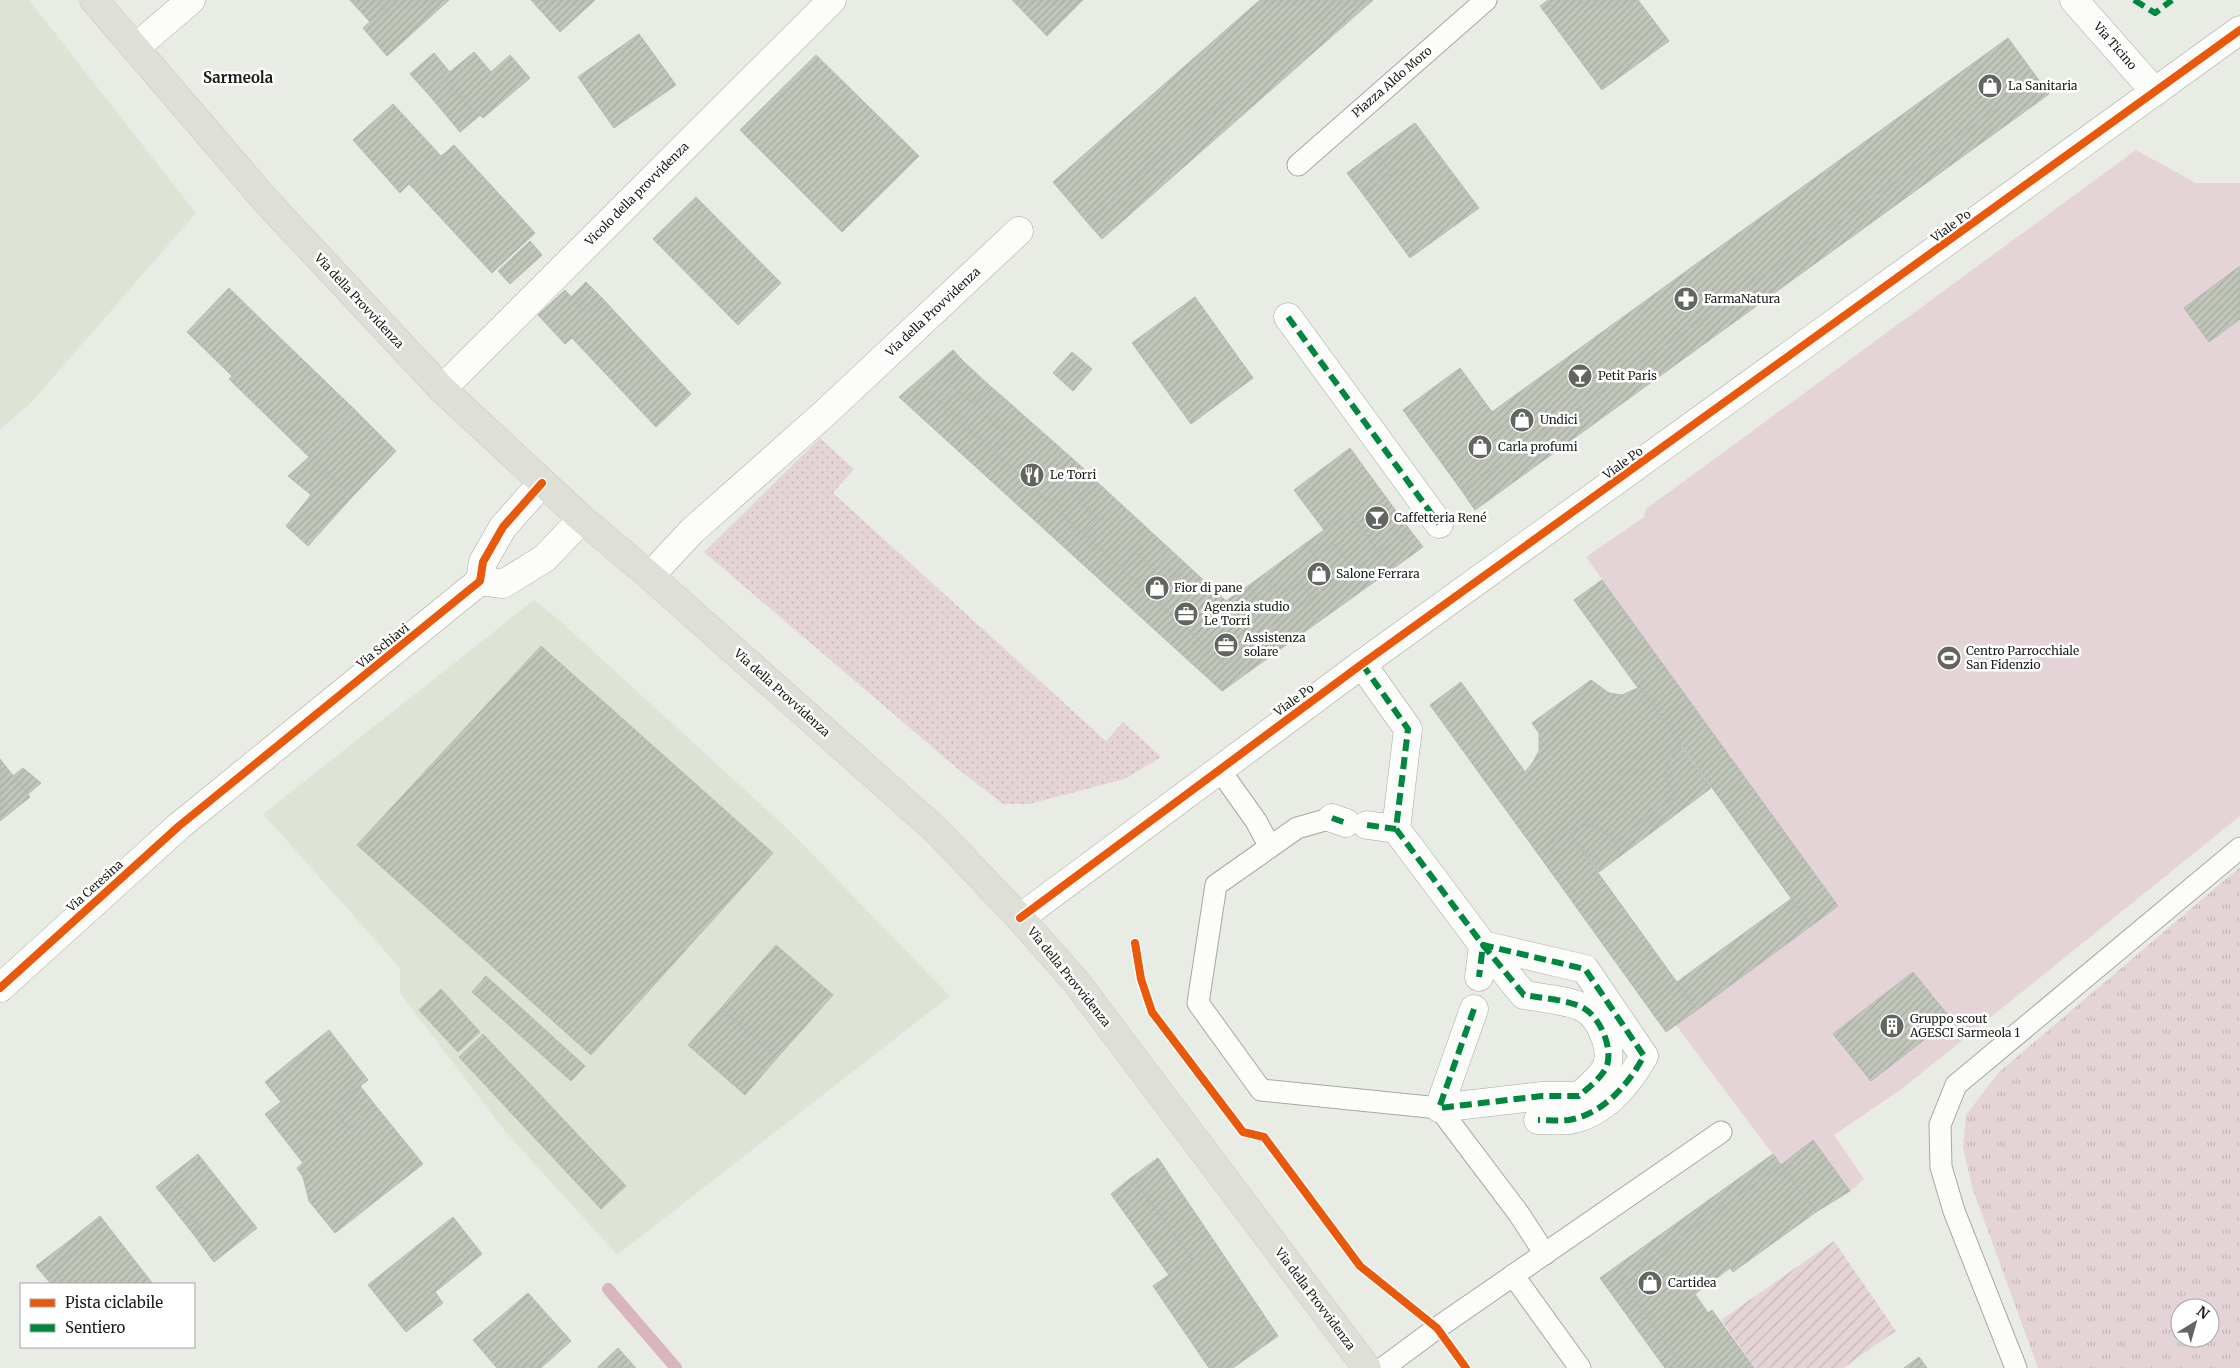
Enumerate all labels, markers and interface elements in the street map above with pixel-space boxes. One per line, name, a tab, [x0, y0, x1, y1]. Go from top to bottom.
street label: Via Ticino	[2090, 18, 2140, 73]
street label: Piazza Aldo Moro	[1349, 43, 1435, 120]
district label: Sarmeola	[203, 68, 274, 87]
shop icon: La Sanitaria	[1977, 73, 2003, 99]
place label: La Sanitaria	[2008, 78, 2078, 93]
street label: Vicolo della provvidenza	[581, 138, 692, 249]
street label: Viale Po	[1927, 206, 1974, 246]
street label: Via della Provvidenza	[311, 250, 407, 351]
street label: Via della Provvidenza	[882, 264, 983, 360]
pharmacy icon: FarmaNatura	[1673, 286, 1699, 312]
place label: FarmaNatura	[1704, 291, 1781, 306]
bar icon: Petit Paris	[1567, 363, 1593, 389]
place label: Petit Paris	[1598, 368, 1657, 383]
shop icon: Undici	[1509, 407, 1535, 433]
place label: Undici	[1540, 412, 1578, 427]
shop icon: Carla profumi	[1467, 434, 1493, 460]
place label: Carla profumi	[1498, 439, 1578, 454]
street label: Viale Po	[1599, 443, 1646, 483]
restaurant icon: Le Torri	[1019, 462, 1045, 488]
place label: Le Torri	[1050, 467, 1096, 482]
bar icon: Caffetteria René	[1364, 505, 1390, 531]
place label: Caffetteria René	[1394, 510, 1487, 525]
shop icon: Salone Ferrara	[1306, 561, 1332, 587]
place label: Salone Ferrara	[1336, 566, 1420, 581]
shop icon: Fior di pane	[1144, 575, 1170, 601]
place label: Fior di pane	[1174, 580, 1242, 595]
place label: Agenzia studio Le Torri	[1203, 599, 1290, 628]
office icon: Agenzia studio Le Torri	[1173, 601, 1199, 627]
street label: Via Schiavi	[353, 620, 412, 672]
place label: Assistenza solare	[1243, 630, 1306, 659]
office icon: Assistenza solare	[1213, 632, 1239, 658]
place label: Centro Parrocchiale San Fidenzio	[1966, 643, 2079, 672]
street label: Via della Provvidenza	[731, 645, 834, 740]
sports icon: Centro Parrocchiale San Fidenzio	[1936, 645, 1962, 671]
street label: Viale Po	[1270, 680, 1317, 720]
street label: Via Ceresina	[63, 856, 126, 915]
street label: Via della Provvidenza	[1024, 923, 1115, 1030]
place label: Gruppo scout AGESCI Sarmeola 1	[1909, 1011, 2020, 1040]
building icon: Gruppo scout AGESCI Sarmeola 1	[1879, 1013, 1905, 1039]
street label: Via della Provvidenza	[1272, 1244, 1359, 1353]
shop icon: Cartidea	[1637, 1270, 1663, 1296]
place label: Cartidea	[1668, 1275, 1717, 1290]
legend	[20, 1283, 195, 1348]
text: Pista ciclabile	[65, 1293, 163, 1312]
north arrow	[2170, 1298, 2220, 1348]
text: N	[2193, 1302, 2213, 1323]
text: Sentiero	[65, 1318, 126, 1337]

